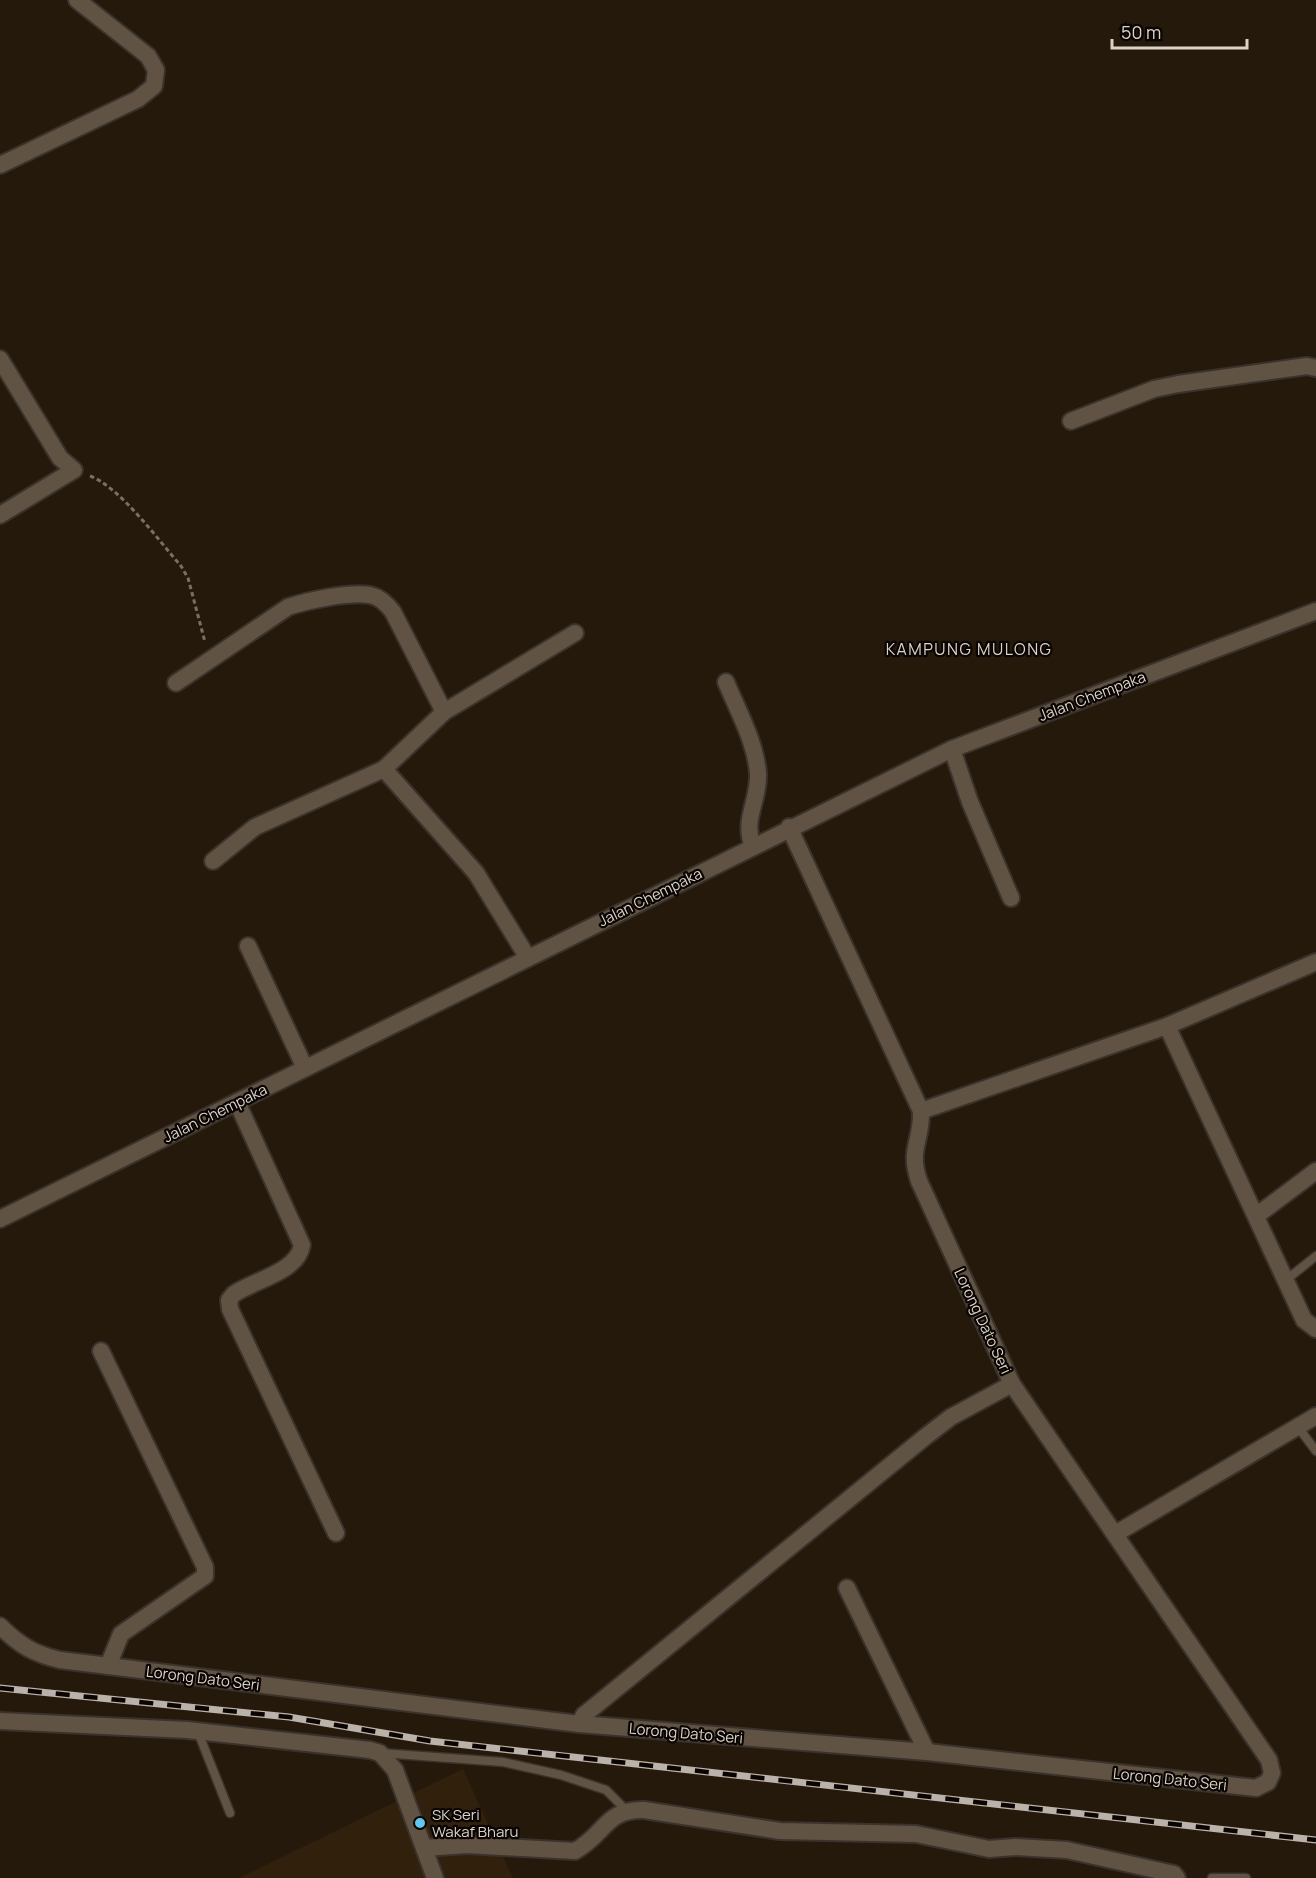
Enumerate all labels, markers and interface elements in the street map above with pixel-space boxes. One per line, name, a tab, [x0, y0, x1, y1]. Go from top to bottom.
scale bar	[1112, 12, 1247, 50]
text: 50 m	[1121, 20, 1161, 44]
district label: KAMPUNG MULONG	[886, 638, 1052, 660]
street label: Jalan Chempaka	[1036, 666, 1148, 726]
street label: Jalan Chempaka	[595, 863, 705, 931]
street label: Jalan Chempaka	[160, 1079, 270, 1147]
street label: Lorong Dato Seri	[949, 1265, 1017, 1377]
street label: Lorong Dato Seri	[145, 1661, 261, 1695]
street label: Lorong Dato Seri	[628, 1718, 744, 1748]
street label: Lorong Dato Seri	[1112, 1763, 1228, 1795]
place label: SK Seri Wakaf Bharu	[432, 1804, 519, 1842]
marker: SK Seri Wakaf Bharu	[413, 1816, 427, 1830]

